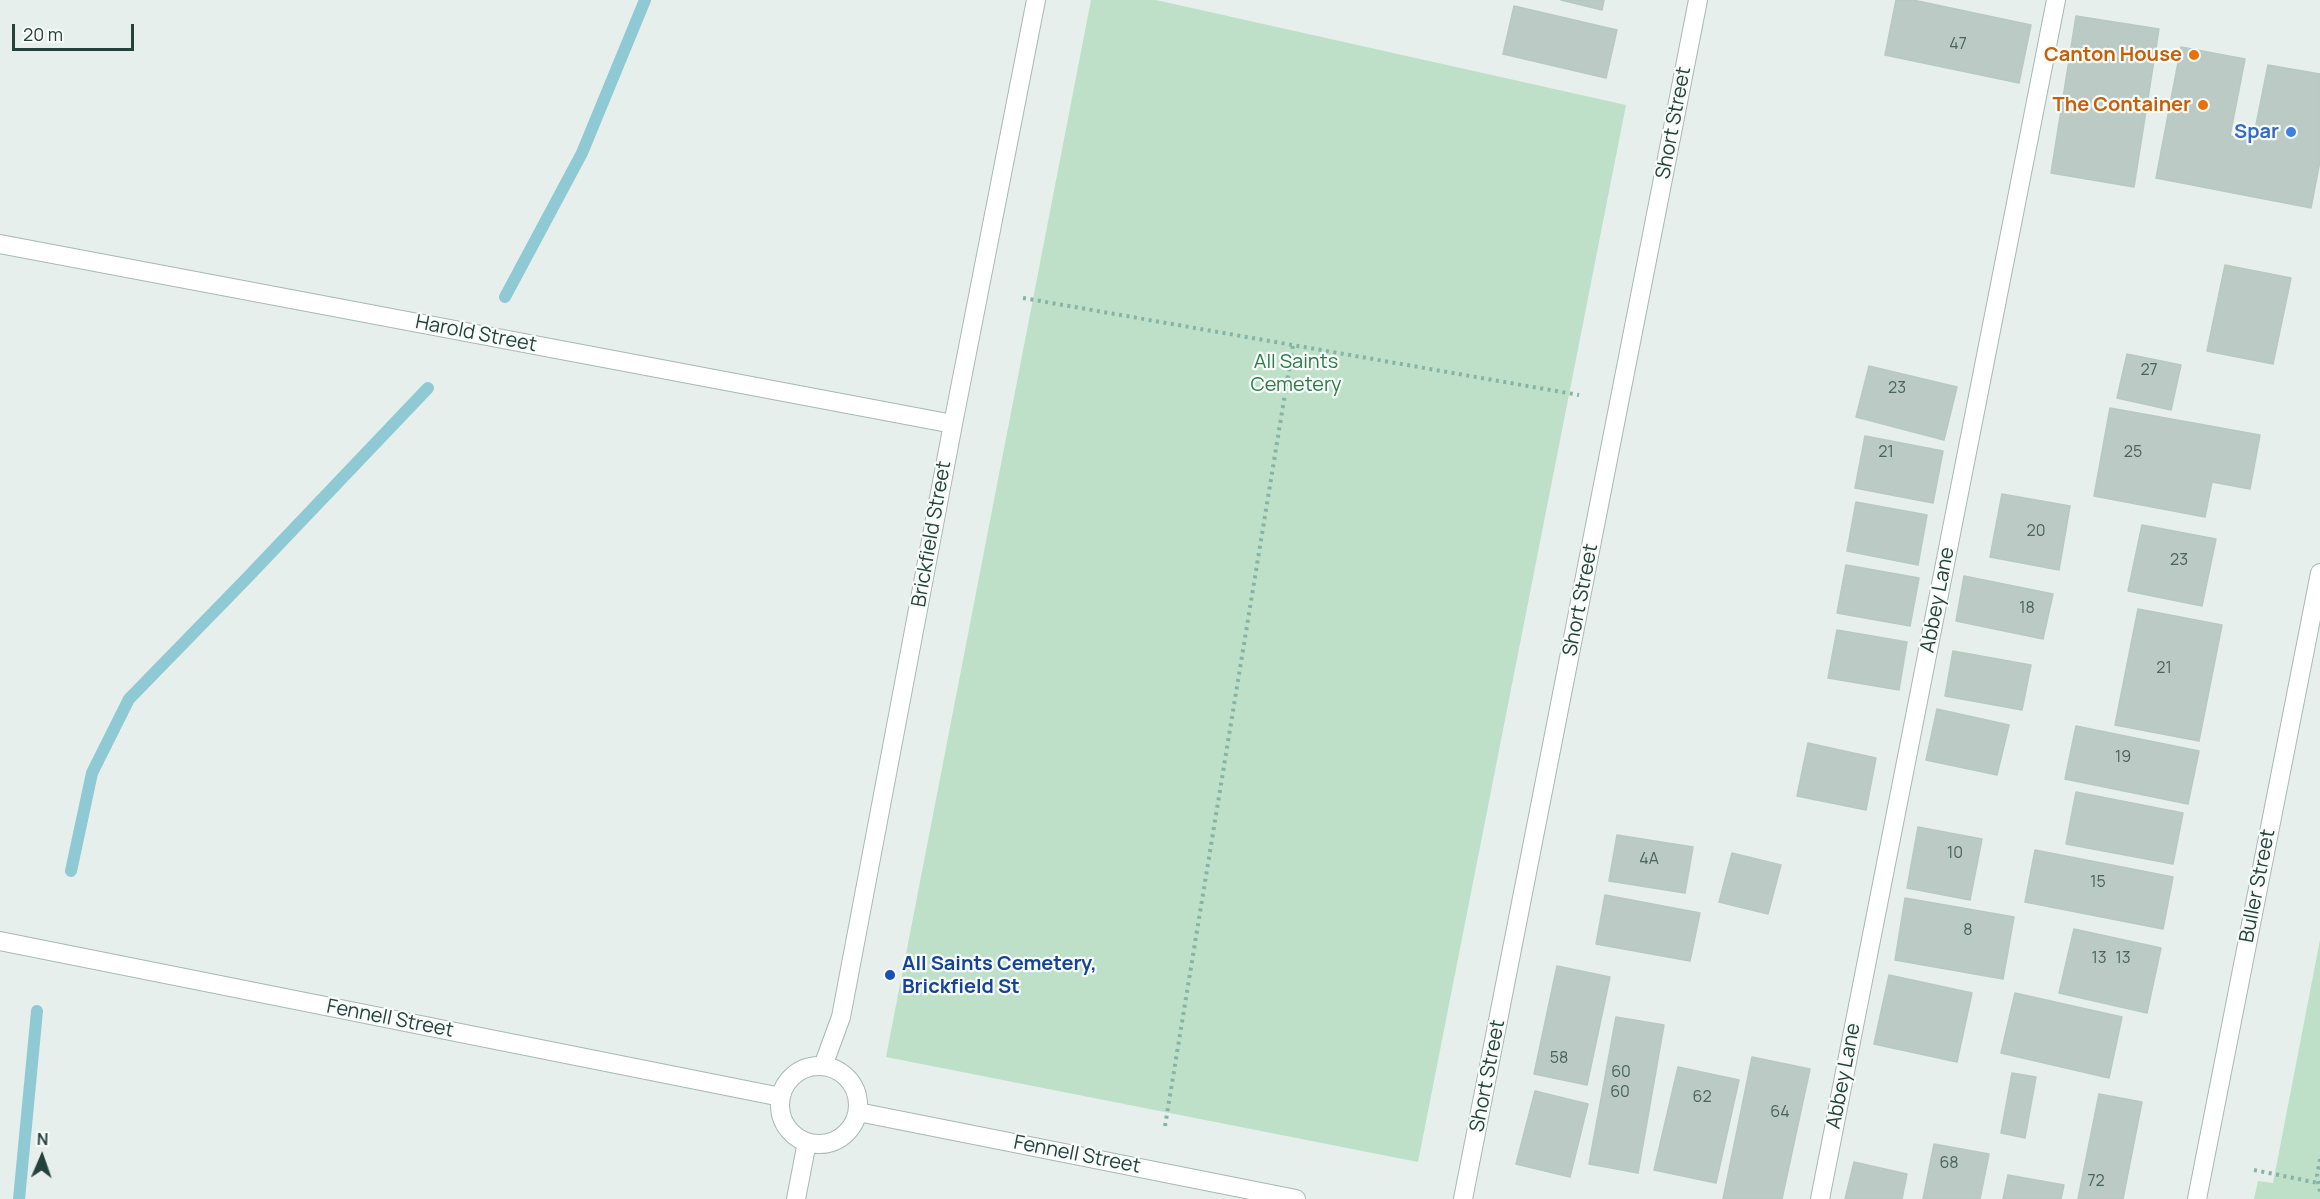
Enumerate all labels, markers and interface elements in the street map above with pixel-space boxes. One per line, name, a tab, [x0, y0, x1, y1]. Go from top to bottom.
scale bar	[15, 12, 136, 50]
text: 20 m	[23, 22, 63, 46]
house number: 47	[1949, 35, 1967, 55]
place label: Canton House	[2044, 43, 2182, 67]
marker: Canton House	[2187, 48, 2201, 62]
street label: Short Street	[1651, 65, 1697, 181]
place label: The Container	[2053, 93, 2191, 117]
marker: The Container	[2196, 98, 2210, 112]
place label: Spar	[2234, 120, 2279, 144]
marker: Spar	[2284, 125, 2298, 139]
street label: Harold Street	[413, 310, 539, 358]
park label: All Saints Cemetery	[1250, 350, 1342, 397]
house number: 27	[2140, 361, 2158, 381]
house number: 23	[1888, 379, 1906, 399]
house number: 21	[1878, 443, 1894, 463]
house number: 25	[2124, 443, 2142, 463]
street label: Brickfield Street	[907, 459, 957, 609]
house number: 20	[2027, 522, 2045, 542]
street label: Short Street	[1558, 542, 1604, 658]
street label: Abbey Lane	[1916, 545, 1960, 655]
house number: 23	[2170, 551, 2188, 571]
house number: 18	[2019, 599, 2035, 619]
house number: 21	[2156, 659, 2172, 679]
house number: 19	[2115, 748, 2131, 768]
street label: Buller Street	[2235, 827, 2281, 945]
house number: 10	[1947, 844, 1963, 864]
house number: 4A	[1639, 850, 1659, 870]
house number: 15	[2090, 873, 2106, 893]
house number: 8	[1963, 921, 1973, 941]
house number: 13	[2091, 949, 2107, 969]
house number: 13	[2115, 949, 2131, 969]
place label: All Saints Cemetery, Brickfield St	[902, 952, 1097, 999]
marker: All Saints Cemetery, Brickfield St	[883, 968, 897, 982]
street label: Fennell Street	[325, 995, 455, 1043]
street label: Short Street	[1465, 1018, 1511, 1134]
street label: Abbey Lane	[1822, 1021, 1866, 1131]
house number: 58	[1550, 1049, 1568, 1069]
house number: 60	[1611, 1063, 1631, 1083]
house number: 60	[1610, 1083, 1630, 1103]
house number: 62	[1692, 1088, 1712, 1108]
house number: 64	[1770, 1103, 1790, 1123]
north arrow	[12, 1127, 72, 1187]
text: N	[36, 1128, 49, 1150]
street label: Fennell Street	[1012, 1131, 1142, 1179]
house number: 68	[1939, 1154, 1959, 1174]
house number: 72	[2087, 1172, 2105, 1192]

